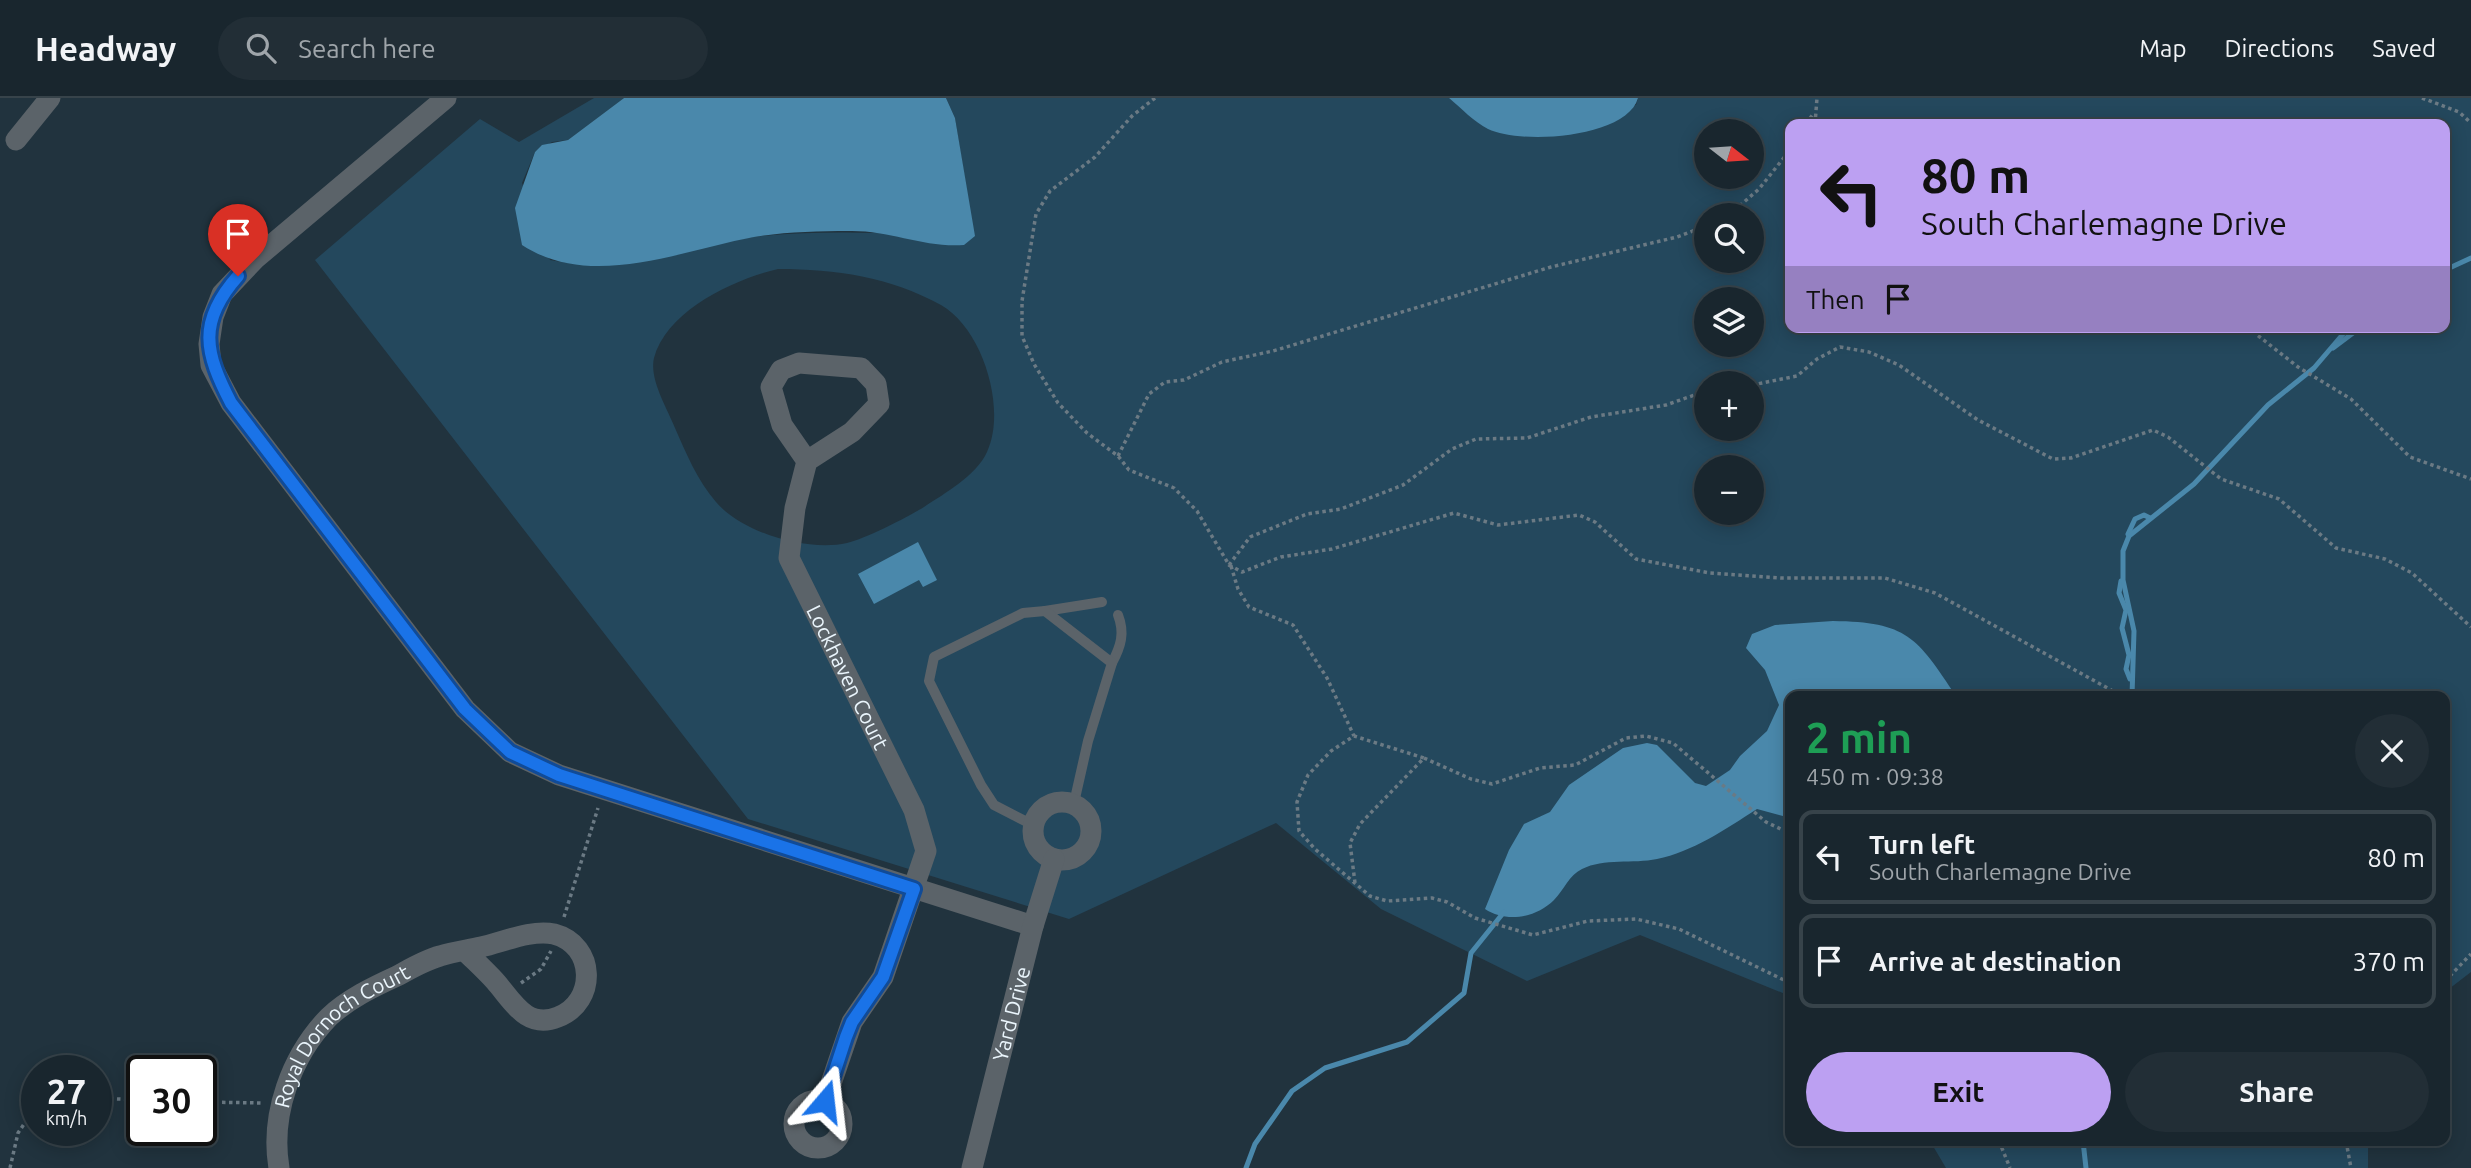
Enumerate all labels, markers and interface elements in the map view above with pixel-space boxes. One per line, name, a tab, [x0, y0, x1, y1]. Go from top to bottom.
search box	[218, 17, 708, 80]
icon: search	[242, 29, 280, 67]
text: Headway	[35, 30, 176, 67]
text: Search here	[298, 34, 436, 63]
text: Map	[2139, 35, 2186, 62]
text: Directions	[2224, 35, 2334, 62]
text: Saved	[2372, 35, 2436, 62]
north arrow	[1694, 119, 1764, 189]
map controls	[1694, 119, 1764, 525]
icon: left	[1806, 147, 1897, 238]
text: 80 m	[1921, 147, 2030, 202]
button: search	[1694, 203, 1764, 273]
pin	[208, 204, 268, 276]
text: South Charlemagne Drive	[1921, 205, 2287, 241]
icon: arrive	[219, 215, 257, 253]
icon: arrive	[1879, 280, 1917, 318]
text: Then	[1806, 285, 1865, 314]
button: layers	[1694, 287, 1764, 357]
button: +	[1694, 371, 1764, 441]
button: −	[1694, 455, 1764, 525]
street label: Lockhaven Court	[802, 601, 894, 753]
text: 2 min	[1806, 714, 1912, 761]
button: close	[2355, 714, 2429, 788]
text: 450 m · 09:38	[1806, 764, 1944, 789]
text: Turn left	[1869, 830, 1975, 859]
icon: left	[1810, 838, 1848, 876]
text: 80 m	[2367, 843, 2425, 872]
text: South Charlemagne Drive	[1869, 859, 2132, 884]
icon: arrive	[1810, 942, 1848, 980]
text: Arrive at destination	[1869, 947, 2122, 976]
text: 370 m	[2353, 947, 2425, 976]
street label: Royal Dornoch Court	[269, 960, 414, 1110]
street label: Yard Drive	[987, 964, 1034, 1064]
button: Exit	[1806, 1052, 2111, 1132]
button: Share	[2125, 1052, 2429, 1132]
speed limit sign: 30	[126, 1055, 217, 1146]
position arrow	[788, 1064, 862, 1138]
text: 27	[47, 1071, 86, 1111]
text: km/h	[46, 1108, 87, 1128]

